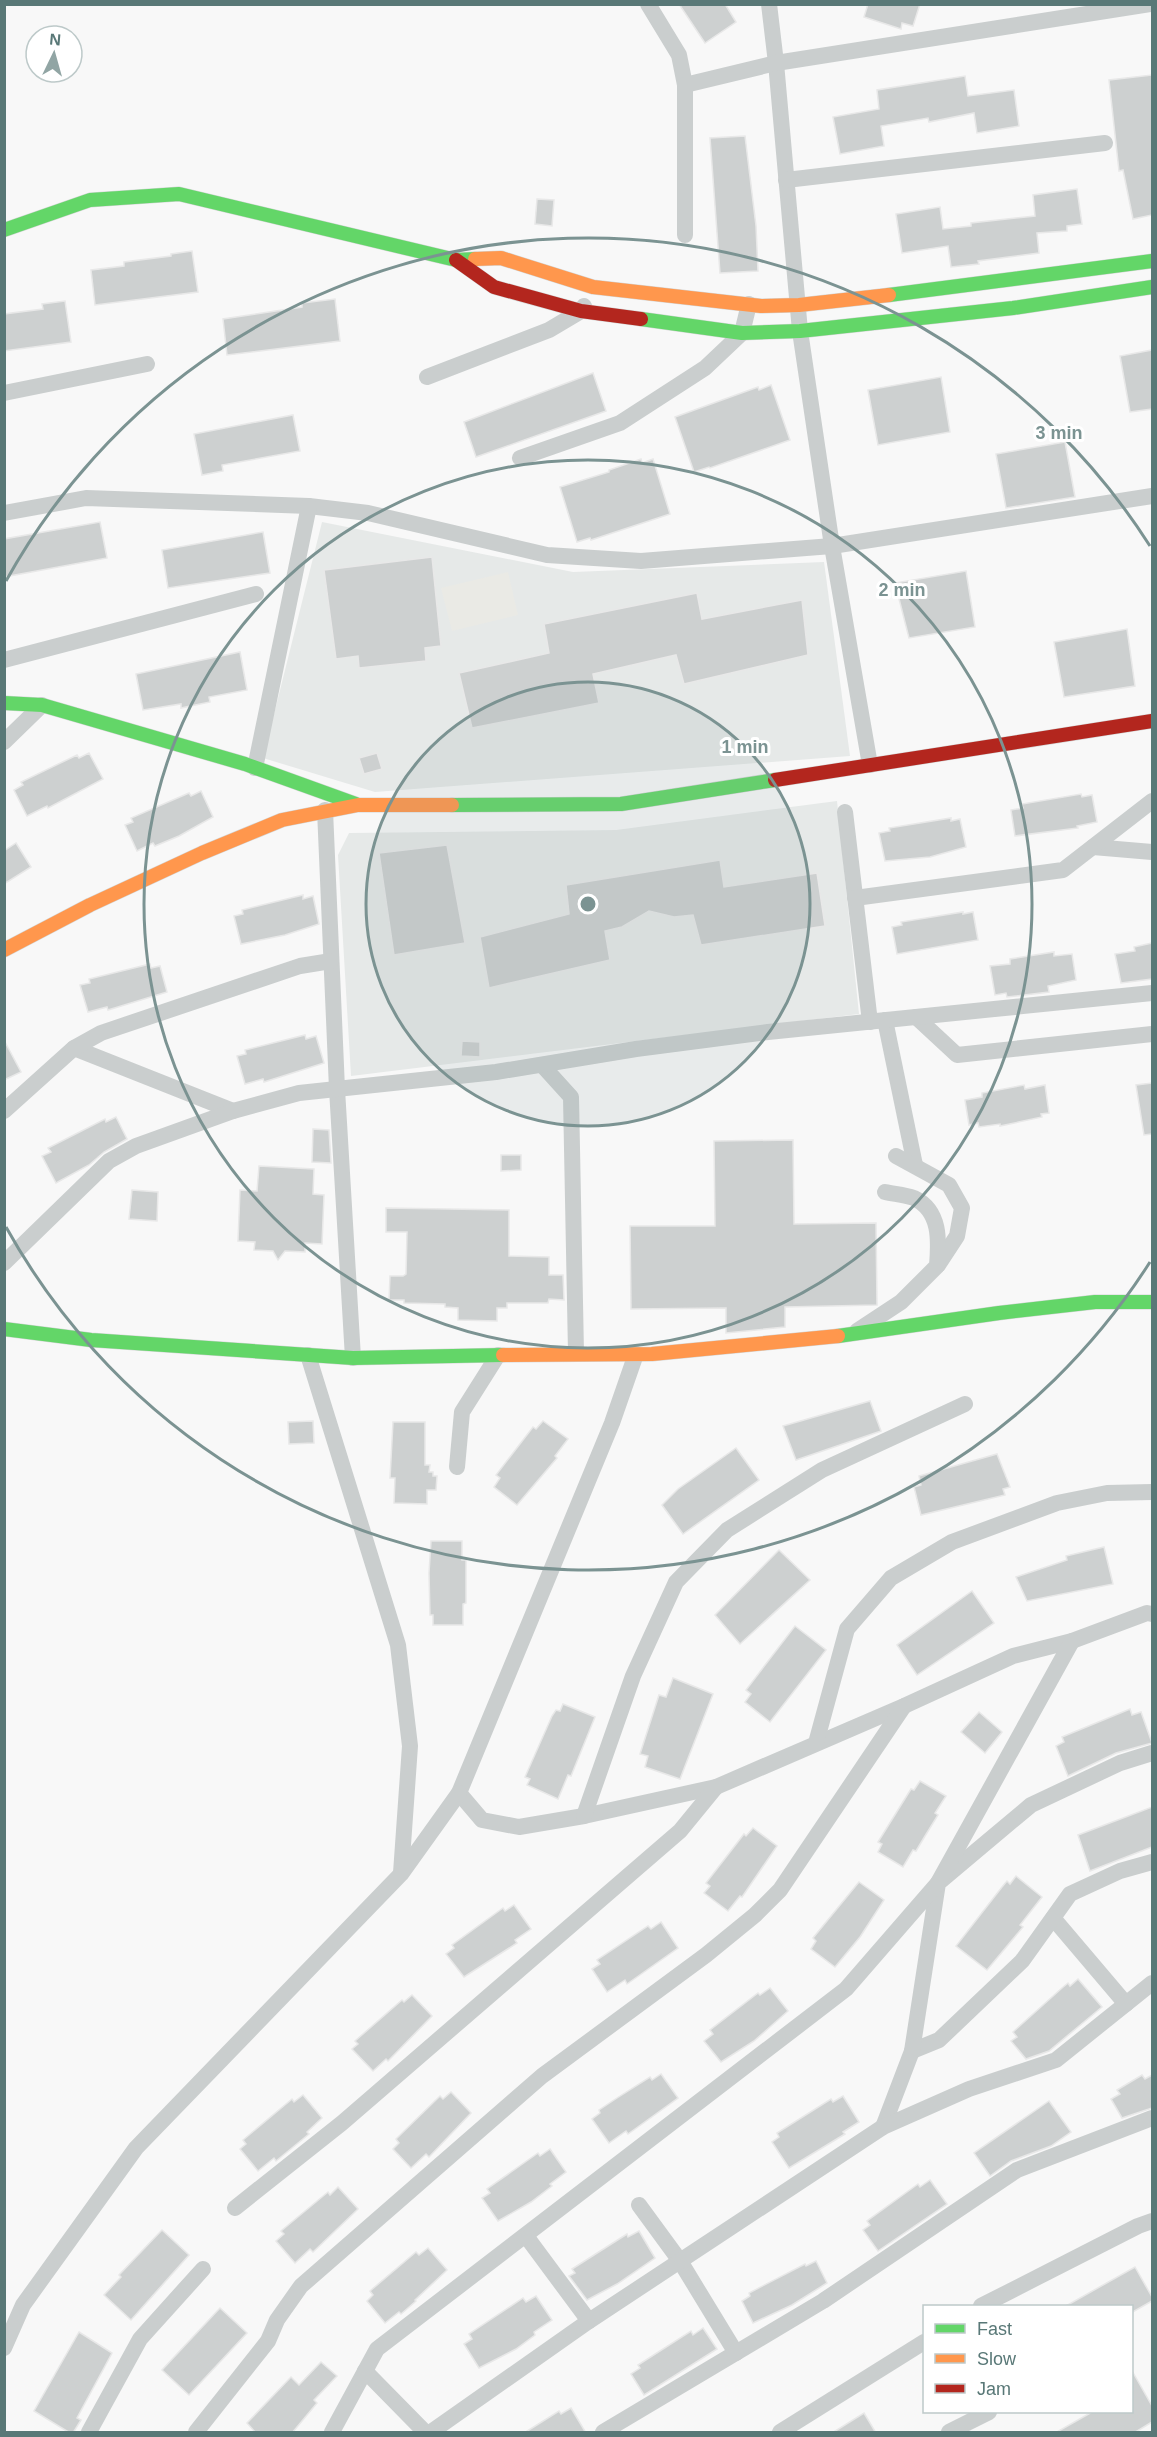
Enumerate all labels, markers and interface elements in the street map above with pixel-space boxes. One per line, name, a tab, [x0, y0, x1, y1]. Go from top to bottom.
north arrow	[24, 24, 84, 84]
text: N	[49, 31, 62, 49]
text: 3 min	[1035, 423, 1083, 443]
text: 2 min	[878, 580, 926, 600]
text: 1 min	[721, 737, 769, 757]
centre of rings	[578, 894, 598, 914]
legend	[923, 2305, 1133, 2413]
text: Fast	[977, 2319, 1012, 2339]
text: Slow	[977, 2349, 1017, 2369]
text: Jam	[977, 2379, 1011, 2399]

